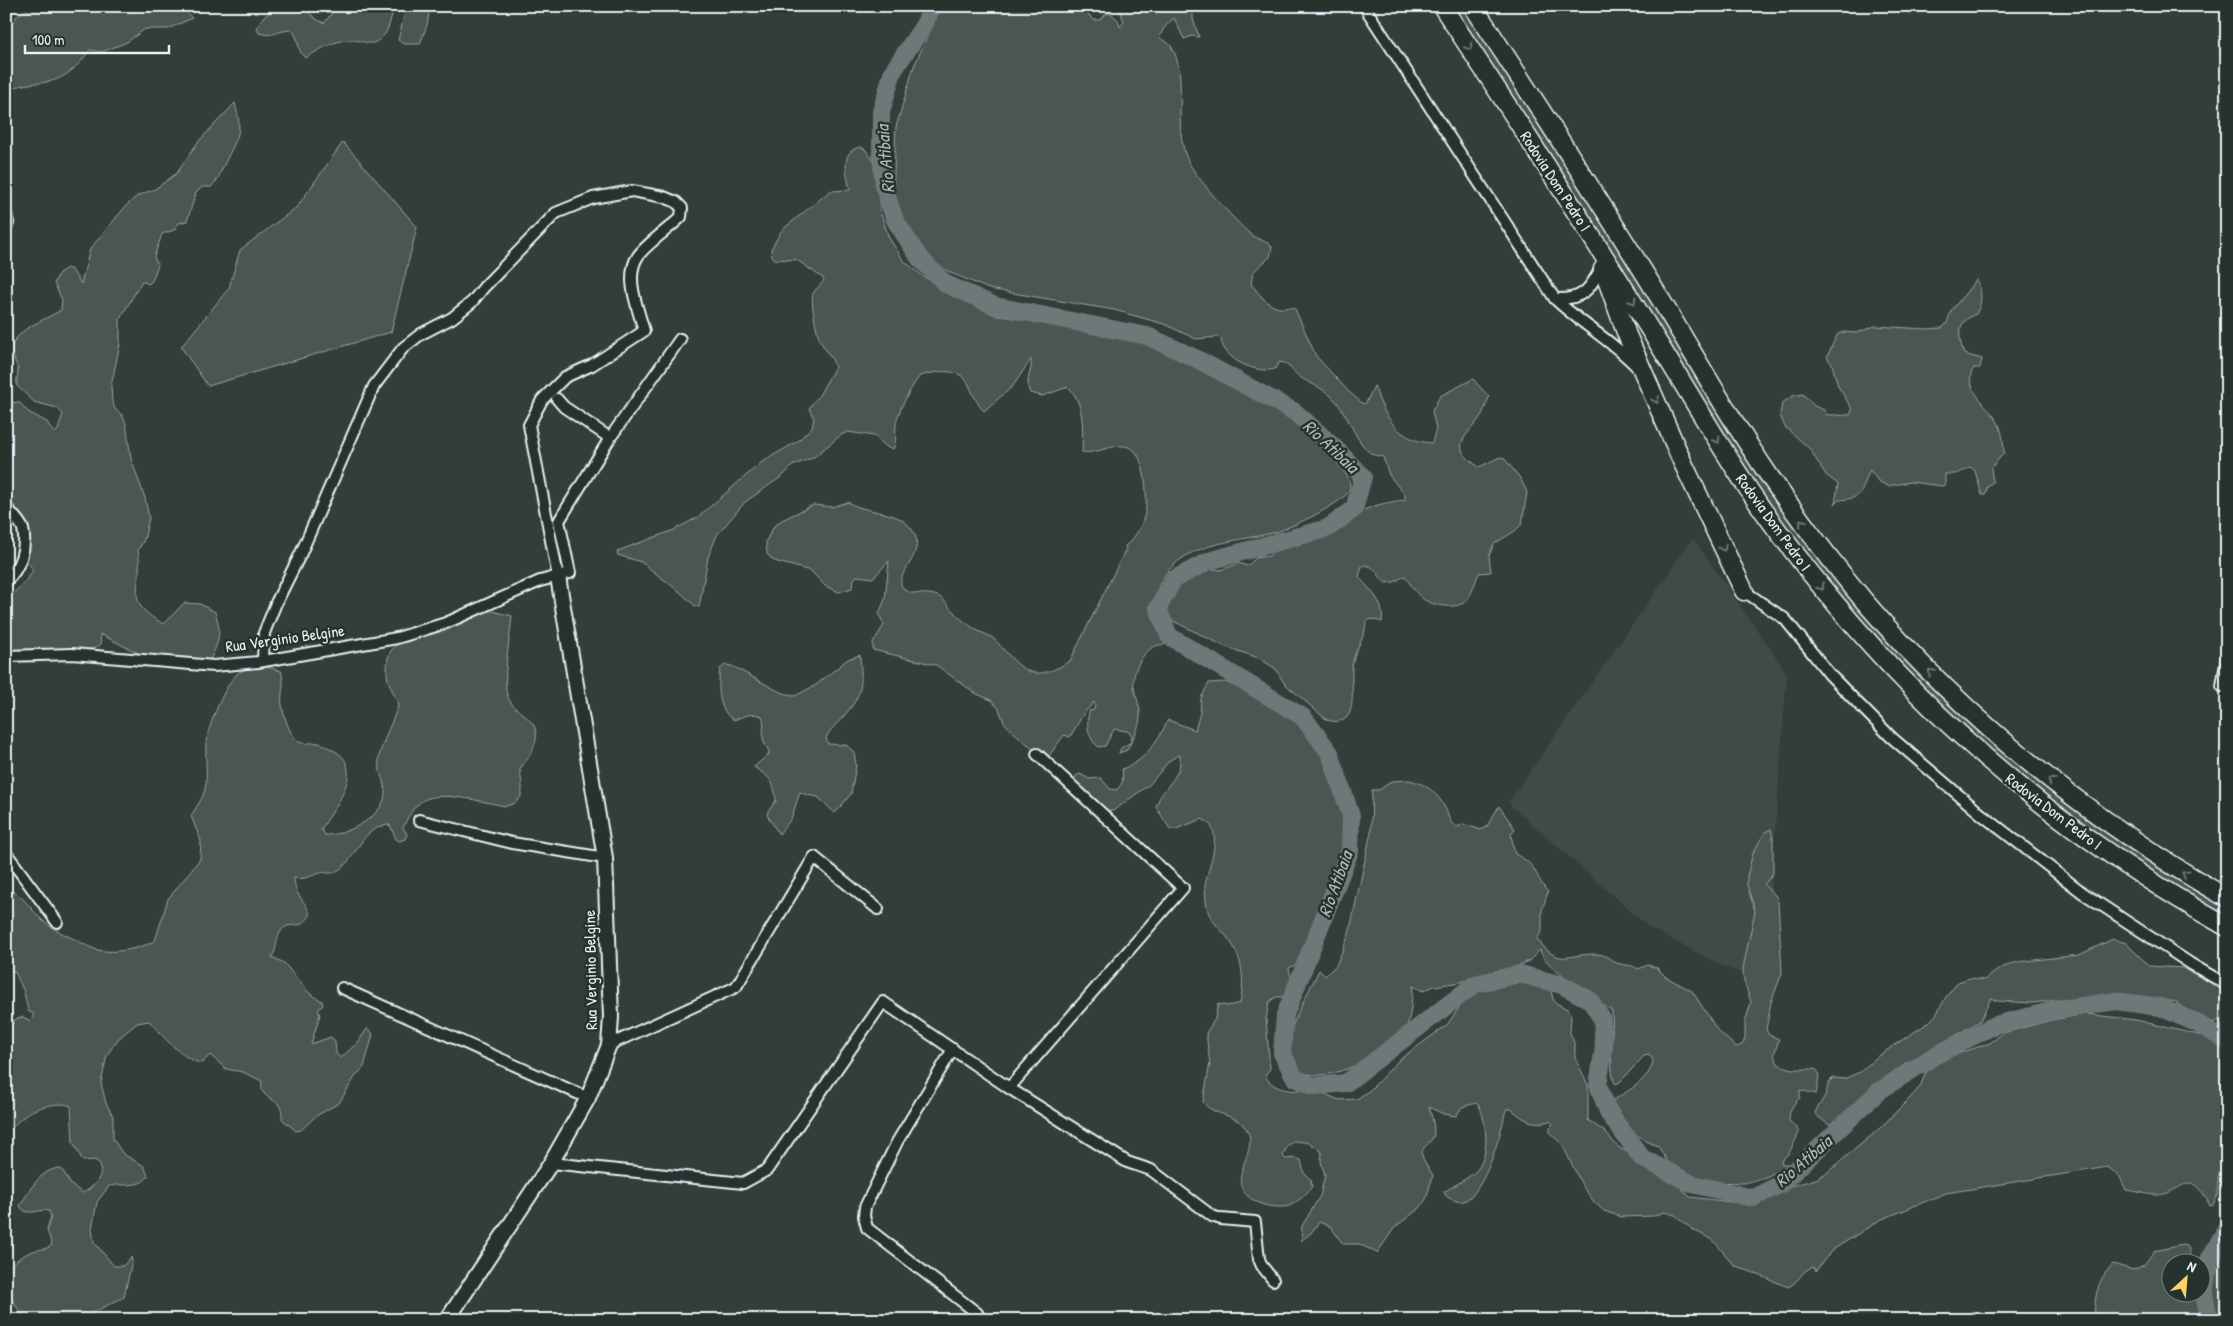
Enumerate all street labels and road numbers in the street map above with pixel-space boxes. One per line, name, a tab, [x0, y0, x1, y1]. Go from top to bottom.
street label: Rodovia Dom Pedro I	[1515, 127, 1597, 235]
street label: Rodovia Dom Pedro I	[1731, 469, 1817, 575]
street label: Rua Verginio Belgine	[224, 619, 346, 657]
street label: Rodovia Dom Pedro I	[2001, 768, 2107, 854]
street label: Rua Verginio Belgine	[578, 909, 602, 1030]

